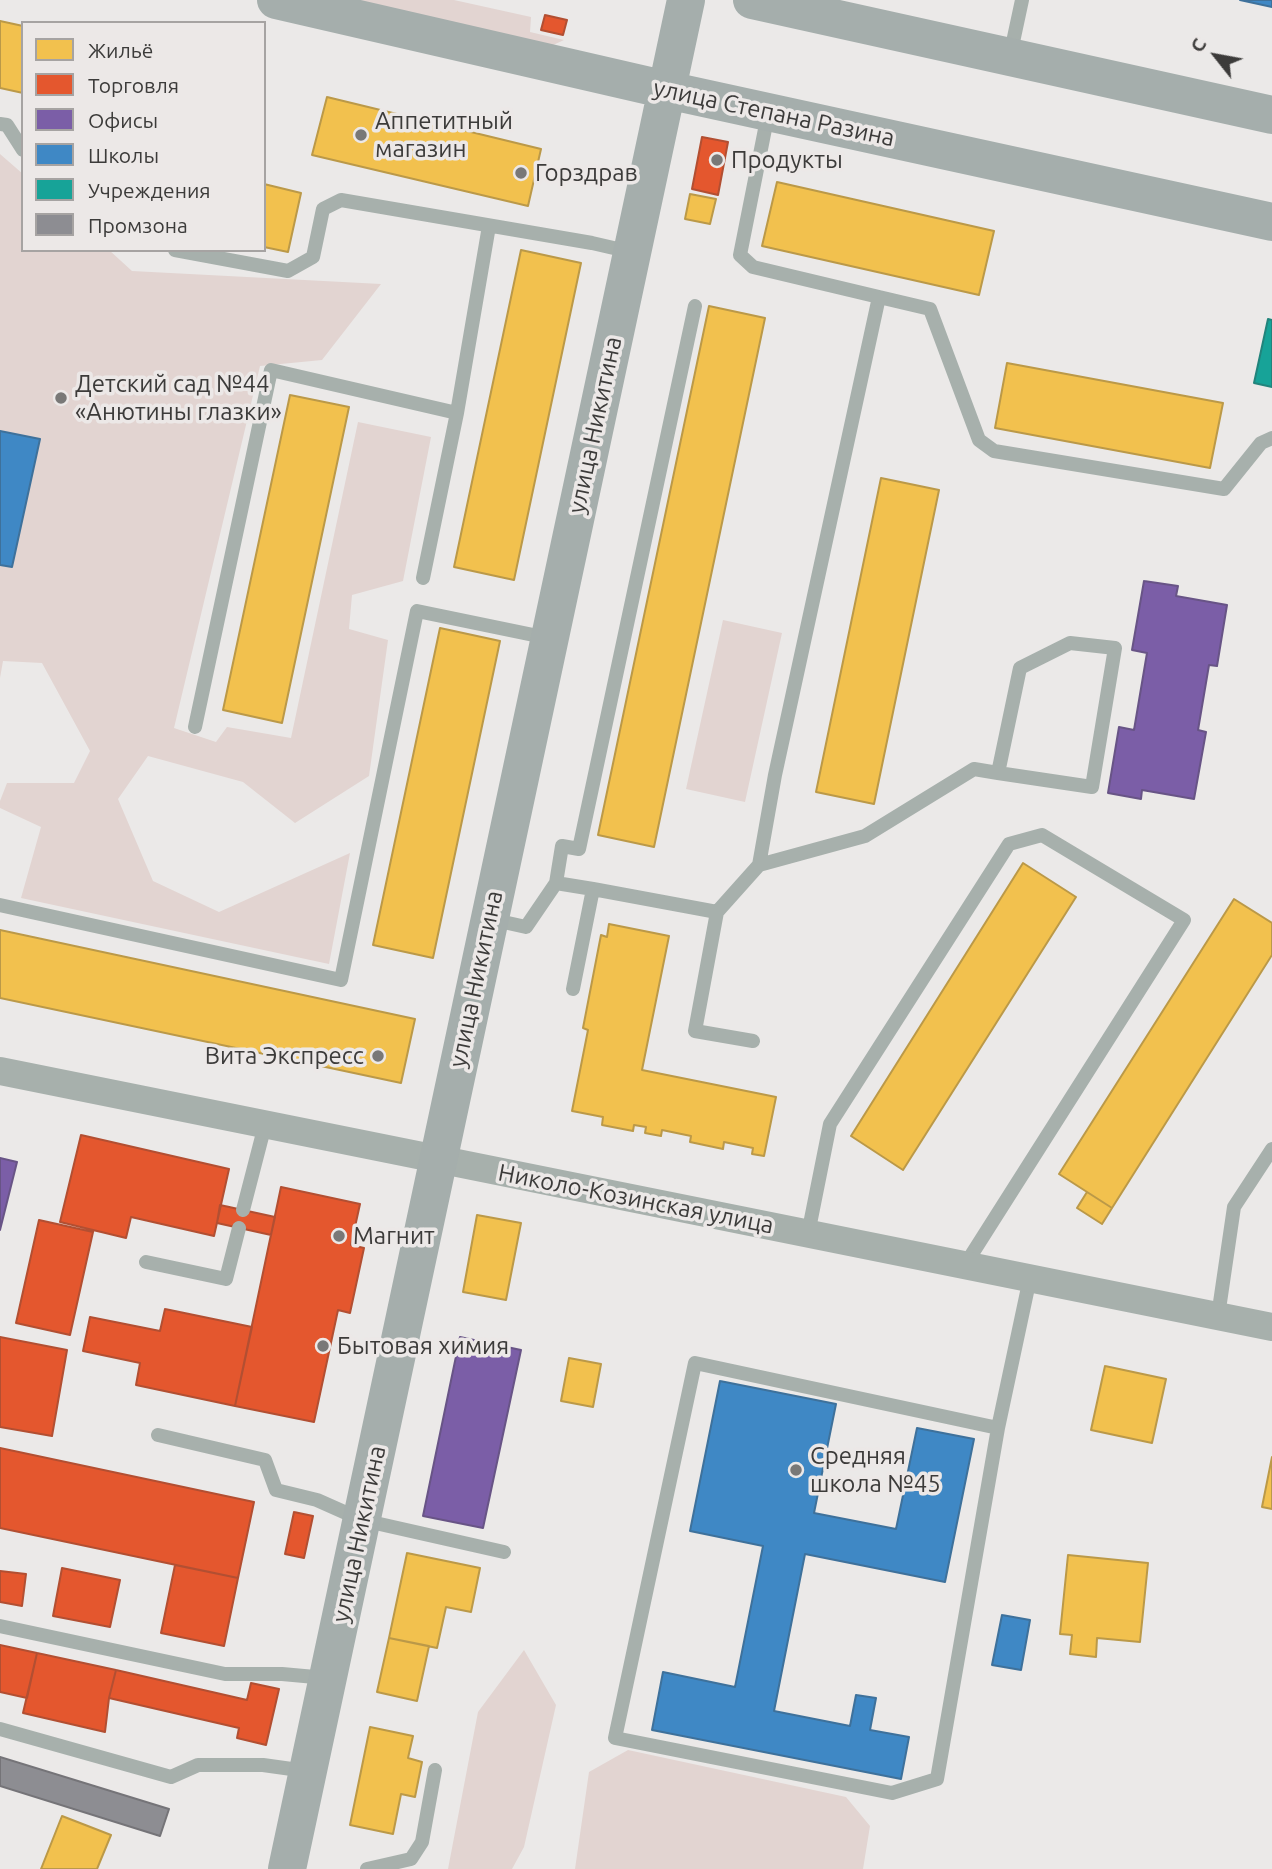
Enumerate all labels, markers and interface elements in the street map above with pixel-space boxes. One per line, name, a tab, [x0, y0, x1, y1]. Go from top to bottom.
legend	[21, 21, 266, 252]
north arrow	[1181, 21, 1251, 91]
text: С	[1185, 34, 1211, 56]
text: Жильё	[88, 38, 153, 62]
text: Торговля	[88, 73, 179, 97]
street label: улица Степана Разина	[651, 73, 897, 153]
place label: Аппетитный магазин	[375, 107, 513, 163]
text: Офисы	[88, 108, 158, 132]
marker: Аппетитный магазин	[353, 127, 369, 143]
text: Школы	[88, 143, 159, 167]
place label: Продукты	[731, 146, 843, 174]
marker: Продукты	[709, 152, 725, 168]
place label: Горздрав	[535, 159, 638, 187]
marker: Горздрав	[513, 165, 529, 181]
text: Учреждения	[88, 178, 211, 202]
text: Промзона	[88, 213, 188, 237]
street label: улица Никитина	[562, 334, 628, 516]
place label: Детский сад №44 «Анютины глазки»	[75, 370, 282, 426]
marker: Детский сад №44 «Анютины глазки»	[53, 390, 69, 406]
street label: улица Никитина	[443, 888, 509, 1070]
place label: Вита Экспресс	[205, 1042, 364, 1070]
marker: Вита Экспресс	[370, 1048, 386, 1064]
street label: Николо-Козинская улица	[496, 1158, 776, 1240]
place label: Магнит	[353, 1222, 435, 1250]
marker: Магнит	[331, 1228, 347, 1244]
place label: Бытовая химия	[337, 1332, 509, 1360]
marker: Бытовая химия	[315, 1338, 331, 1354]
place label: Средняя школа №45	[810, 1442, 941, 1498]
street label: улица Никитина	[326, 1443, 392, 1625]
marker: Средняя школа №45	[788, 1462, 804, 1478]

